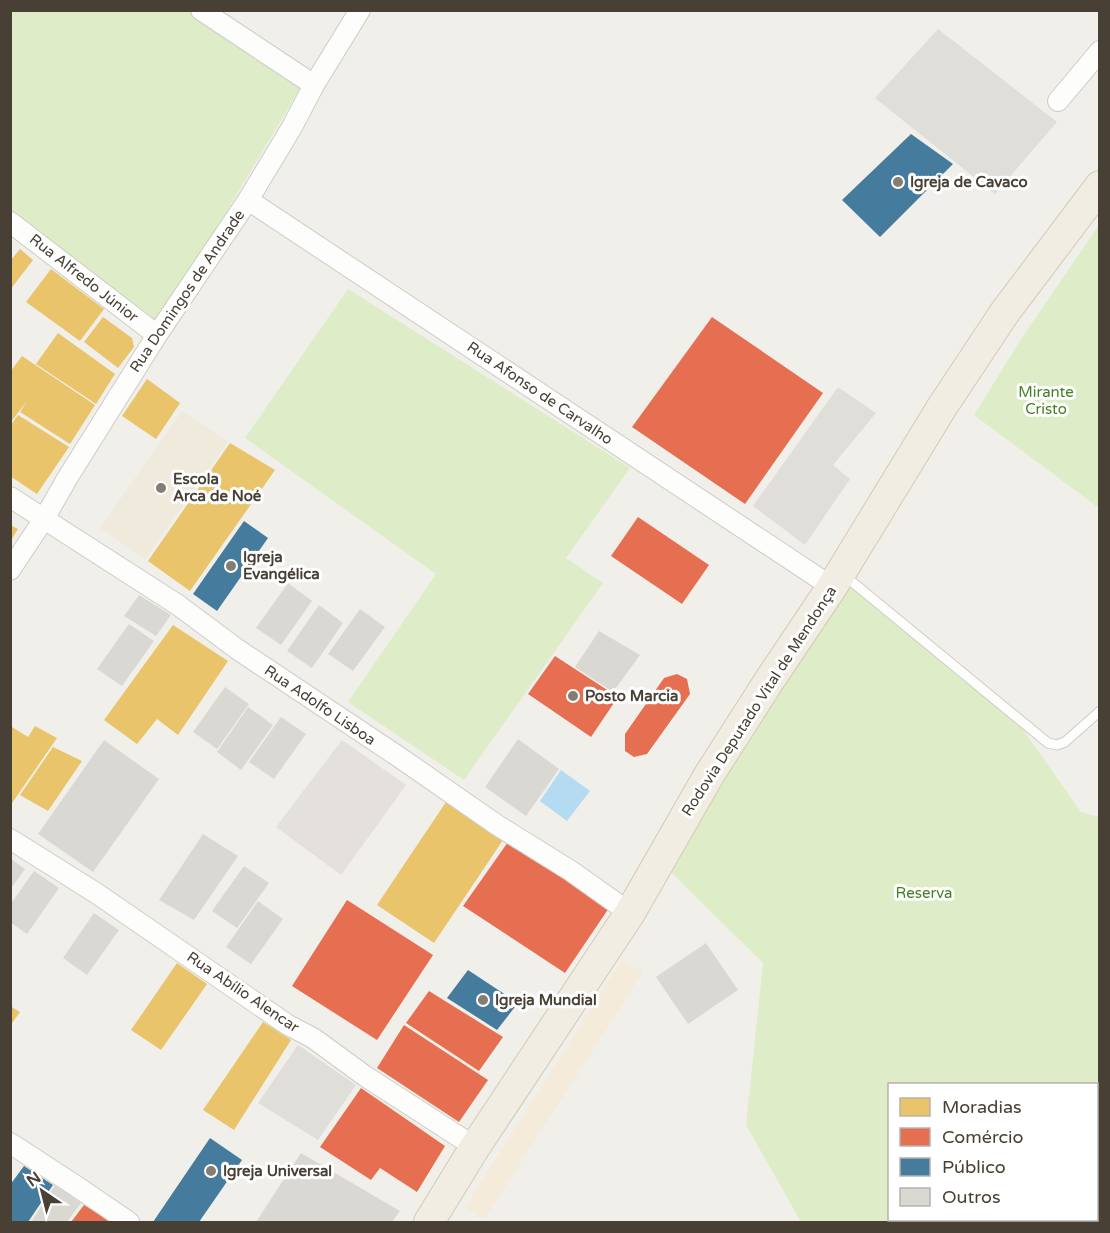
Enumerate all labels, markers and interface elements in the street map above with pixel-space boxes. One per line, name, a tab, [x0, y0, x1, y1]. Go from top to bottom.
place label: Igreja de Cavaco	[910, 173, 1028, 192]
marker: Igreja de Cavaco	[891, 175, 905, 189]
street label: Rua Domingos de Andrade	[126, 206, 248, 376]
street label: Rua Alfredo Júnior	[26, 230, 142, 326]
street label: Rua Afonso de Carvalho	[464, 338, 616, 448]
park label: Mirante Cristo	[1018, 383, 1074, 418]
place label: Escola Arca de Noé	[173, 470, 262, 505]
marker: Escola Arca de Noé	[154, 481, 168, 495]
place label: Igreja Evangélica	[243, 548, 320, 584]
marker: Igreja Evangélica	[224, 559, 238, 573]
street label: Rodovia Deputado Vital de Mendonça	[678, 583, 840, 819]
street label: Rua Adolfo Lisboa	[261, 661, 379, 749]
place label: Posto Marcia	[585, 687, 678, 705]
marker: Posto Marcia	[566, 689, 580, 703]
park label: Reserva	[896, 884, 952, 902]
street label: Rua Abílio Alencar	[183, 948, 303, 1036]
place label: Igreja Mundial	[495, 991, 597, 1010]
marker: Igreja Mundial	[476, 993, 490, 1007]
legend	[888, 1083, 1098, 1221]
text: Moradias	[942, 1096, 1022, 1118]
text: Comércio	[942, 1126, 1024, 1148]
text: Público	[942, 1156, 1006, 1178]
north arrow	[12, 1161, 72, 1221]
place label: Igreja Universal	[223, 1162, 332, 1181]
marker: Igreja Universal	[204, 1164, 218, 1178]
text: N	[23, 1168, 45, 1191]
text: Outros	[942, 1186, 1001, 1208]

